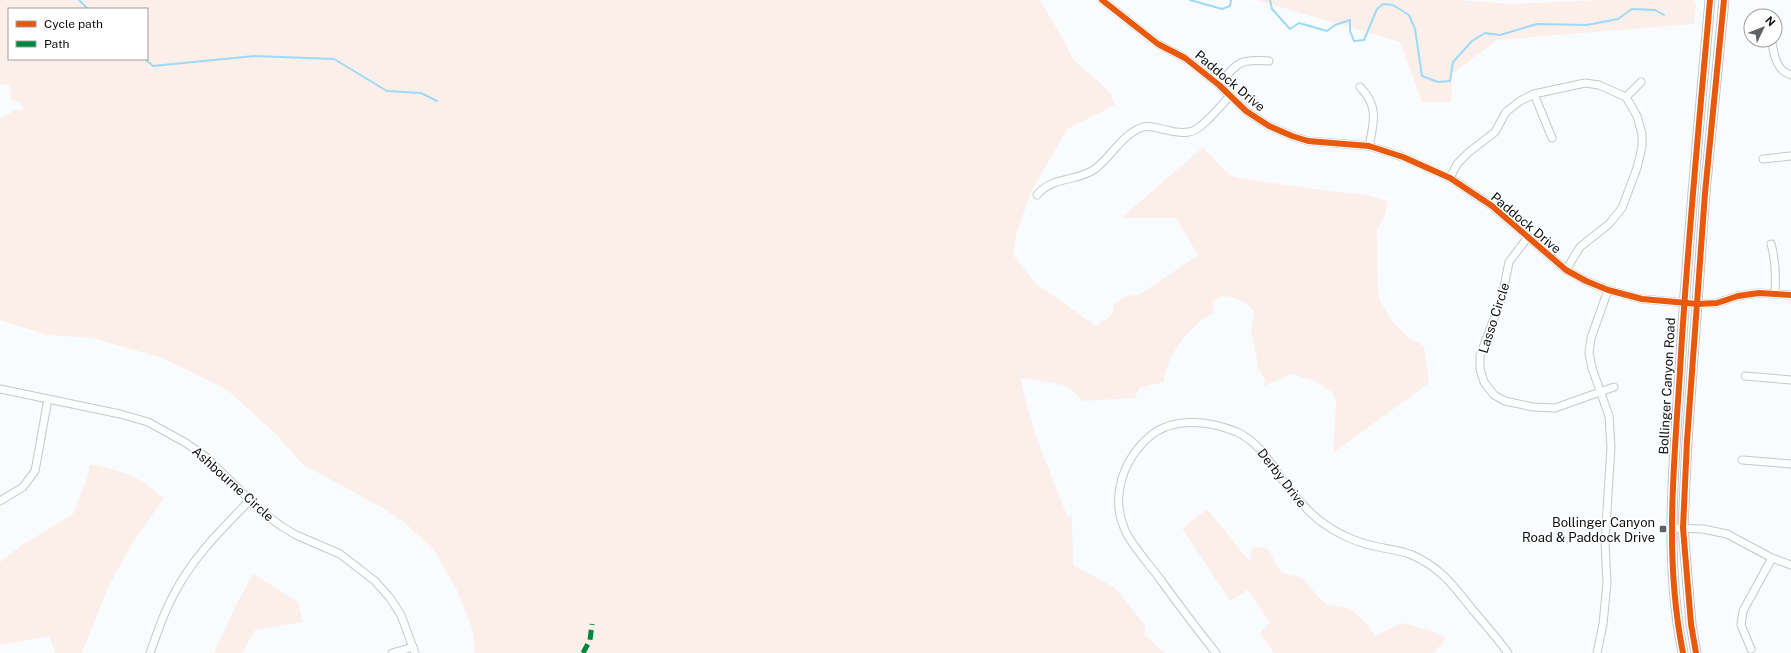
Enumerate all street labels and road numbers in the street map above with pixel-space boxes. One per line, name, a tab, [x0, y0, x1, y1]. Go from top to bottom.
street label: Paddock Drive	[1192, 47, 1268, 115]
street label: Paddock Drive	[1488, 189, 1564, 257]
street label: Lasso Circle	[1476, 281, 1512, 355]
street label: Bollinger Canyon Road	[1656, 317, 1678, 455]
street label: Ashbourne Circle	[189, 444, 277, 524]
street label: Derby Drive	[1254, 446, 1310, 510]

